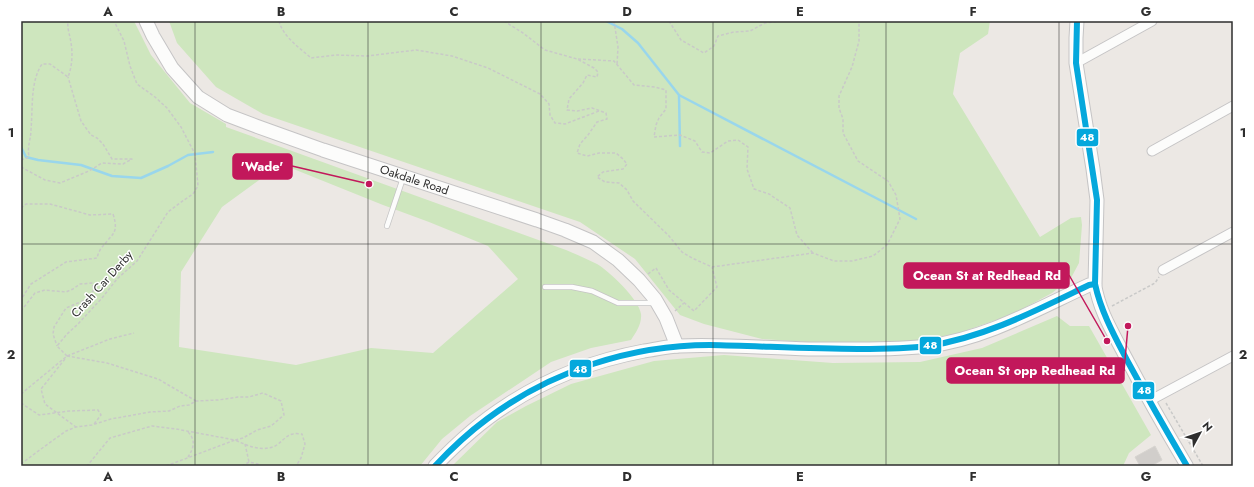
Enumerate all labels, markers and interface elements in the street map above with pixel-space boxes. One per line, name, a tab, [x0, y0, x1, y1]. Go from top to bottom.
text: A	[102, 2, 113, 21]
text: B	[277, 2, 286, 21]
text: C	[449, 2, 459, 21]
text: D	[622, 2, 632, 21]
text: E	[796, 2, 804, 21]
text: F	[969, 2, 977, 21]
text: G	[1141, 2, 1152, 21]
text: 1	[8, 123, 14, 142]
text: 1	[1240, 123, 1246, 142]
line badge: 48	[1076, 128, 1099, 147]
text: 48	[1080, 129, 1094, 145]
callout: 'Wade'	[233, 154, 292, 179]
text: 'Wade'	[241, 157, 283, 176]
street label: Oakdale Road	[377, 160, 451, 200]
street label: Crash Car Derby	[67, 246, 138, 322]
callout: Ocean St at Redhead Rd	[904, 263, 1069, 288]
text: Ocean St at Redhead Rd	[913, 266, 1061, 285]
line badge: 48	[919, 336, 942, 355]
text: 48	[923, 337, 937, 353]
text: 2	[7, 345, 15, 364]
text: 2	[1239, 345, 1247, 364]
callout: Ocean St opp Redhead Rd	[947, 358, 1124, 383]
line badge: 48	[569, 359, 592, 378]
text: 48	[573, 361, 587, 377]
text: Ocean St opp Redhead Rd	[955, 361, 1115, 380]
line badge: 48	[1132, 381, 1155, 400]
text: 48	[1137, 382, 1151, 398]
north arrow	[1180, 413, 1220, 453]
text: N	[1199, 418, 1217, 435]
text: A	[102, 467, 113, 486]
text: B	[277, 467, 286, 486]
text: C	[449, 467, 459, 486]
text: D	[622, 467, 632, 486]
text: E	[796, 467, 804, 486]
text: F	[969, 467, 977, 486]
text: G	[1141, 467, 1152, 486]

